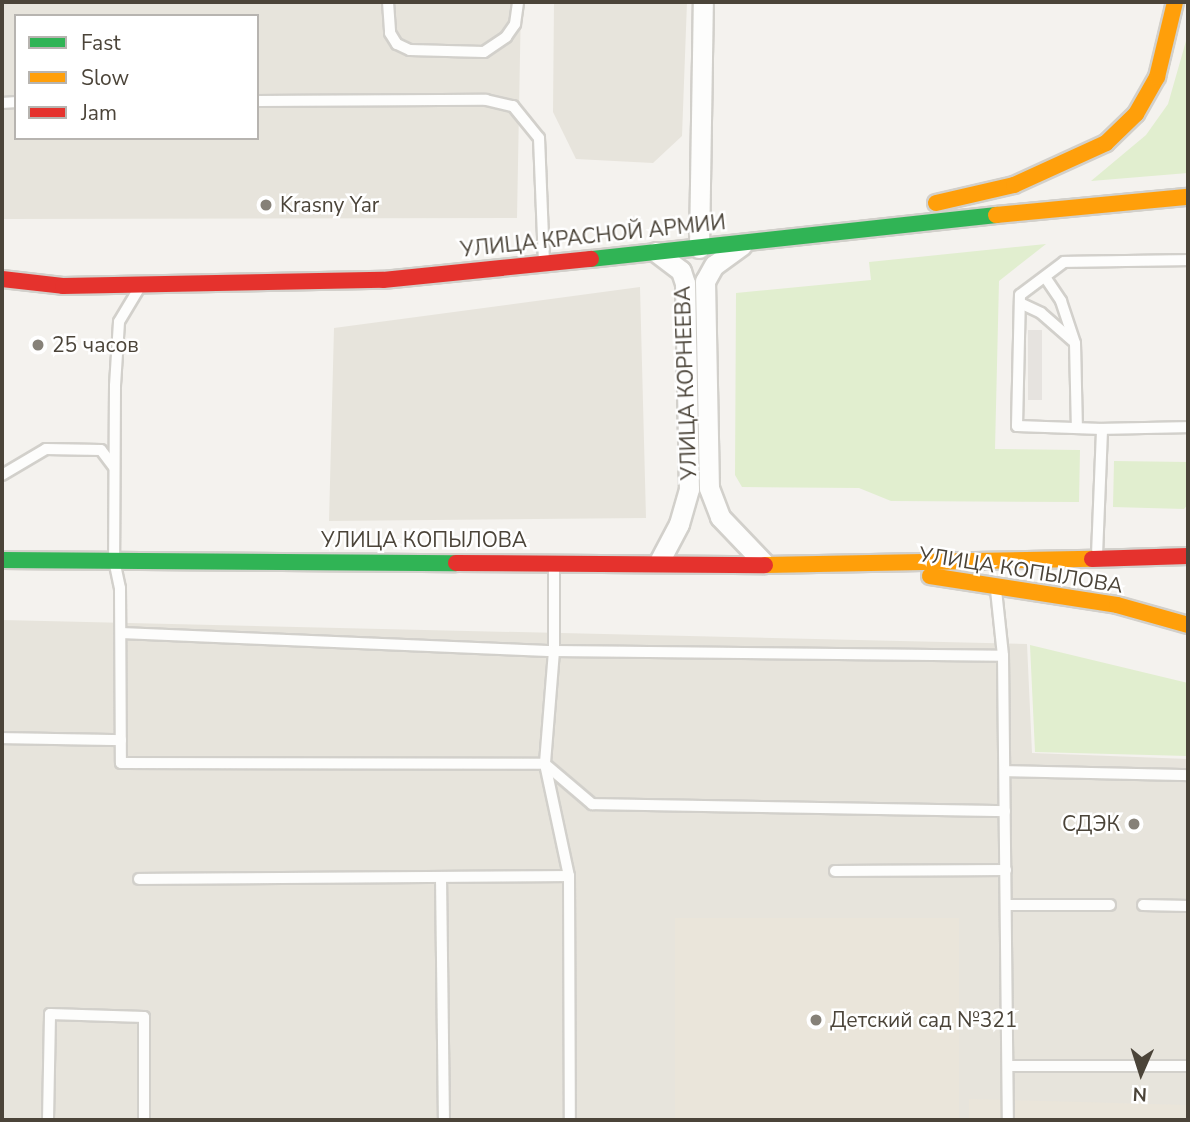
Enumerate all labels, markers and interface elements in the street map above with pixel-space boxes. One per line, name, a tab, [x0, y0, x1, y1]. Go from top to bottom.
legend	[14, 14, 259, 140]
text: Fast	[81, 29, 121, 57]
text: Slow	[81, 64, 129, 92]
text: Jam	[81, 99, 117, 127]
place label: Krasny Yar	[280, 192, 379, 218]
marker: Krasny Yar	[258, 197, 274, 213]
street label: УЛИЦА КРАСНОЙ АРМИИ	[459, 210, 727, 262]
street label: УЛИЦА КОРНЕЕВА	[670, 285, 702, 481]
place label: 25 часов	[52, 332, 139, 358]
marker: 25 часов	[30, 337, 46, 353]
street label: УЛИЦА КОПЫЛОВА	[321, 527, 527, 553]
street label: УЛИЦА КОПЫЛОВА	[917, 541, 1125, 599]
place label: СДЭК	[1062, 811, 1120, 837]
marker: СДЭК	[1126, 816, 1142, 832]
place label: Детский сад №321	[830, 1007, 1017, 1033]
marker: Детский сад №321	[808, 1012, 824, 1028]
north arrow	[1106, 1038, 1176, 1108]
text: N	[1132, 1081, 1148, 1107]

